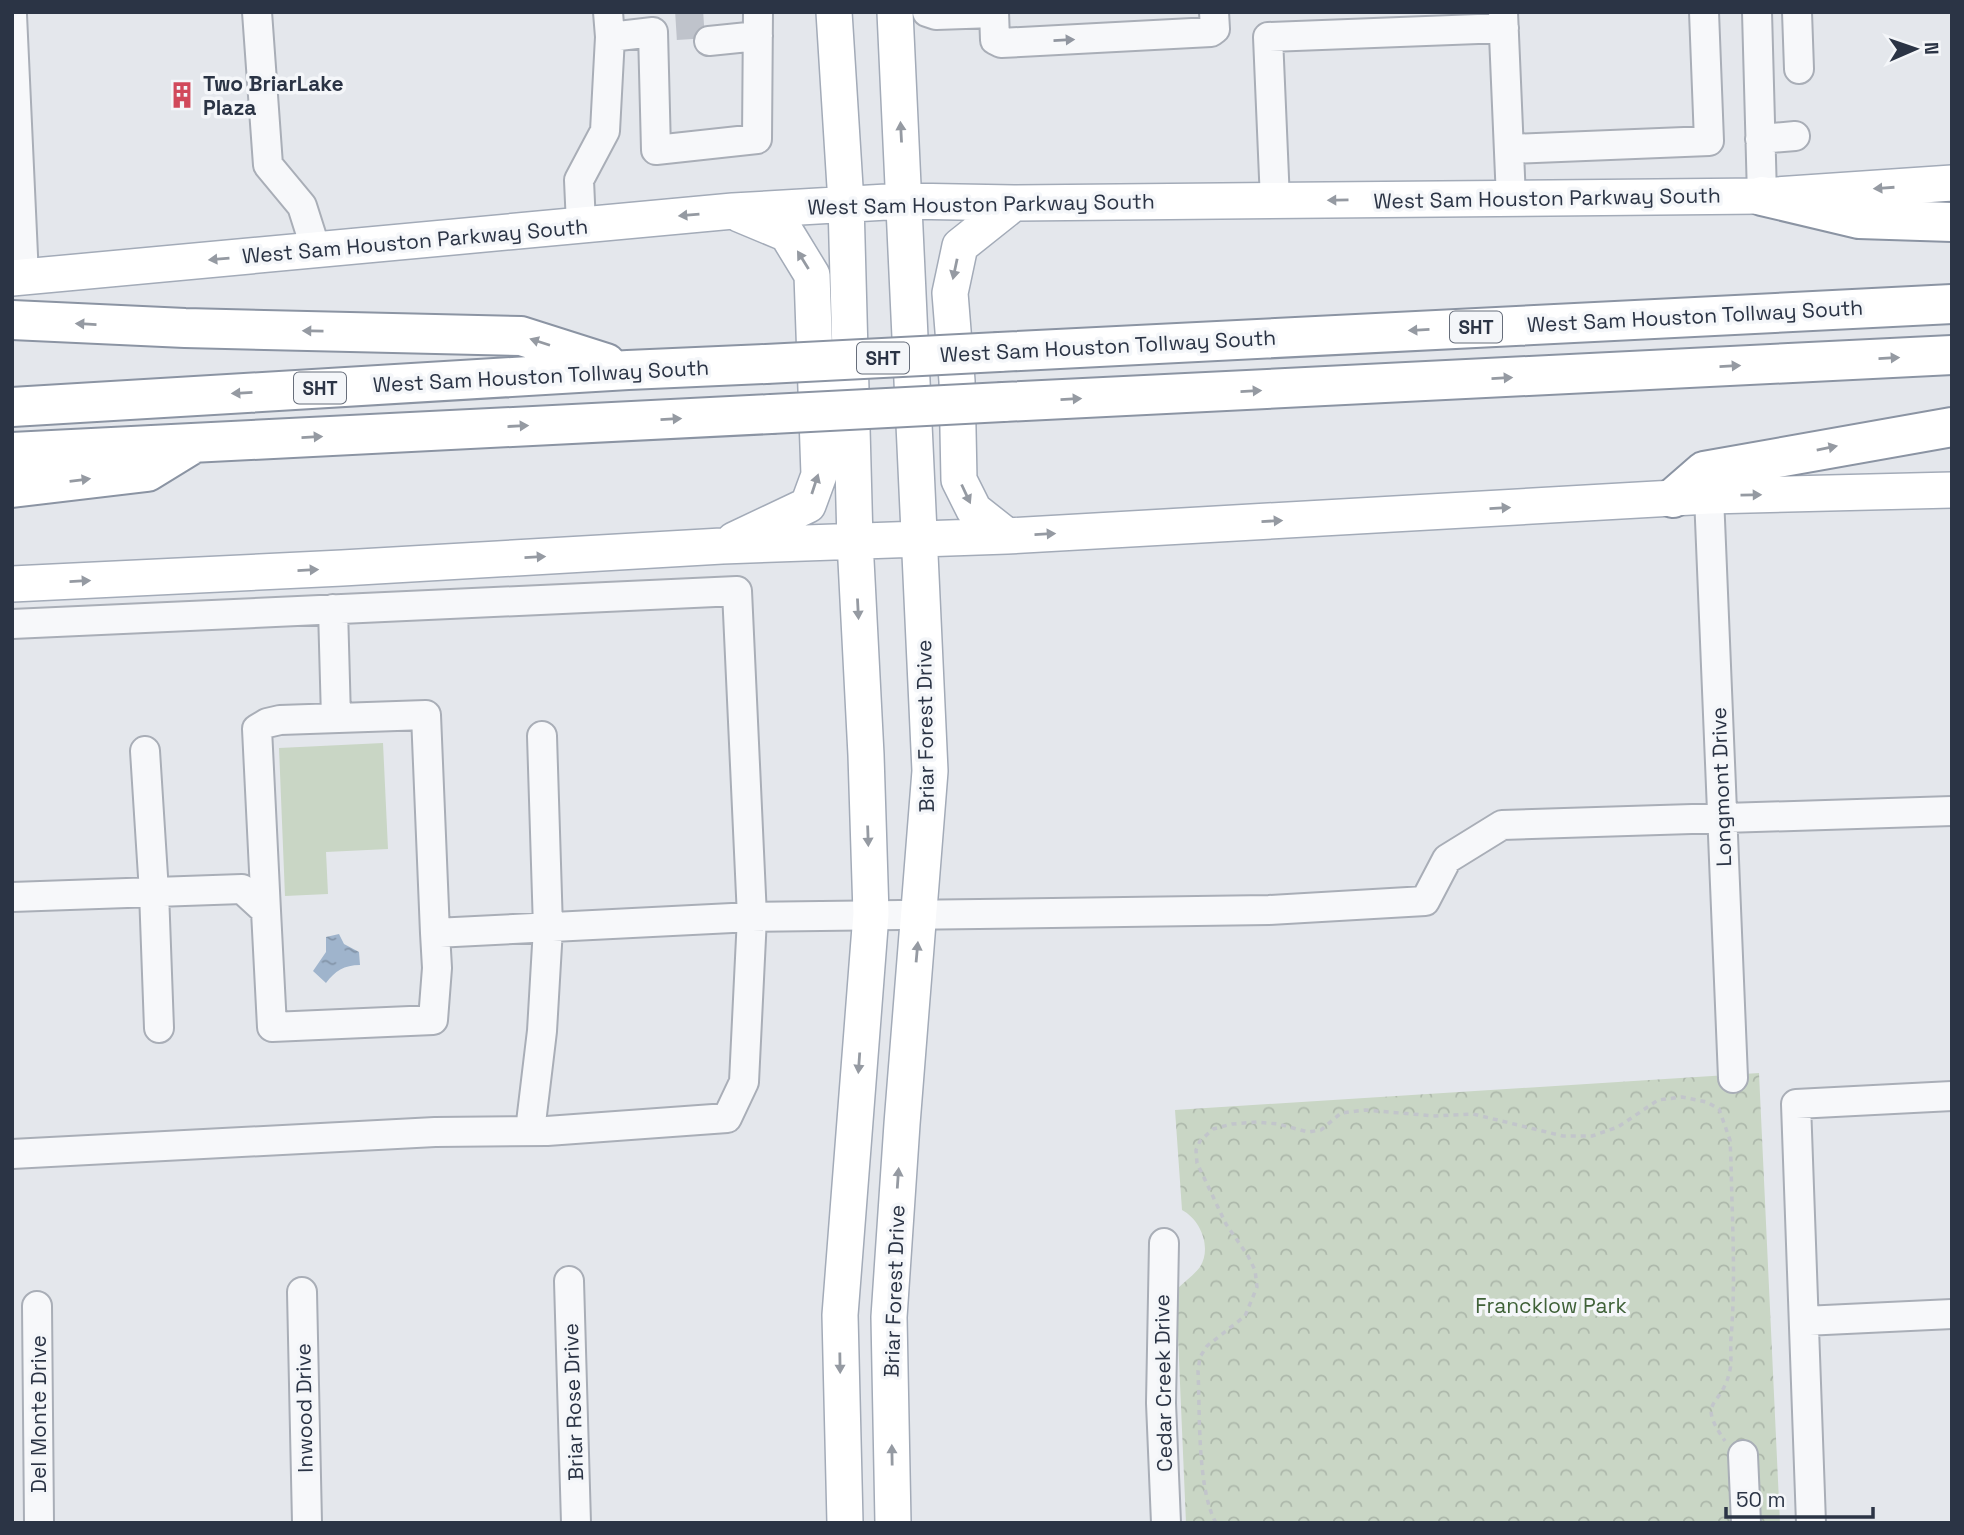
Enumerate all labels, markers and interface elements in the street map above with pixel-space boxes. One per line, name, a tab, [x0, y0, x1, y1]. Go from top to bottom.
north arrow	[1880, 14, 1950, 84]
one-way arrow	[1054, 34, 1076, 45]
text: N	[1919, 42, 1944, 55]
place label: Two BriarLake Plaza	[203, 70, 344, 121]
building icon: Two BriarLake Plaza	[167, 80, 197, 110]
one-way arrow	[895, 121, 906, 143]
street label: West Sam Houston Parkway South	[1373, 181, 1721, 215]
one-way arrow	[1872, 183, 1894, 194]
street label: West Sam Houston Parkway South	[807, 187, 1155, 221]
one-way arrow	[1327, 194, 1349, 206]
one-way arrow	[678, 210, 700, 221]
street label: West Sam Houston Parkway South	[241, 212, 589, 270]
one-way arrow	[796, 251, 809, 270]
one-way arrow	[207, 254, 229, 265]
one-way arrow	[949, 258, 960, 280]
street label: West Sam Houston Tollway South	[1526, 294, 1864, 338]
road number: SHT	[1450, 312, 1502, 342]
one-way arrow	[74, 318, 96, 329]
street label: West Sam Houston Tollway South	[939, 324, 1277, 368]
one-way arrow	[1407, 325, 1429, 336]
one-way arrow	[302, 326, 324, 337]
one-way arrow	[529, 336, 550, 347]
road number: SHT	[857, 342, 909, 374]
one-way arrow	[1878, 353, 1900, 364]
street label: West Sam Houston Tollway South	[372, 354, 710, 398]
one-way arrow	[1719, 361, 1741, 372]
road number: SHT	[294, 372, 346, 404]
one-way arrow	[1492, 372, 1514, 383]
one-way arrow	[1240, 385, 1262, 396]
one-way arrow	[231, 388, 253, 399]
one-way arrow	[1060, 394, 1082, 405]
one-way arrow	[660, 413, 682, 424]
one-way arrow	[507, 421, 529, 432]
one-way arrow	[301, 431, 323, 442]
one-way arrow	[1816, 442, 1838, 453]
one-way arrow	[69, 474, 91, 485]
one-way arrow	[810, 474, 821, 495]
one-way arrow	[960, 484, 972, 504]
one-way arrow	[1740, 489, 1762, 501]
one-way arrow	[1489, 502, 1511, 513]
one-way arrow	[1262, 515, 1284, 526]
one-way arrow	[1035, 529, 1057, 540]
one-way arrow	[524, 551, 546, 562]
one-way arrow	[297, 564, 319, 575]
one-way arrow	[70, 575, 92, 586]
one-way arrow	[853, 598, 864, 620]
street label: Briar Forest Drive	[910, 639, 940, 813]
street label: Longmont Drive	[1705, 707, 1737, 867]
one-way arrow	[863, 825, 874, 847]
one-way arrow	[912, 940, 923, 962]
one-way arrow	[853, 1052, 864, 1074]
one-way arrow	[893, 1167, 904, 1189]
street label: Briar Forest Drive	[877, 1204, 911, 1378]
park label: Francklow Park	[1475, 1292, 1627, 1319]
street label: Cedar Creek Drive	[1148, 1294, 1178, 1472]
street label: Briar Rose Drive	[557, 1323, 589, 1481]
street label: Del Monte Drive	[25, 1335, 52, 1493]
street label: Inwood Drive	[289, 1343, 319, 1473]
one-way arrow	[834, 1353, 846, 1375]
one-way arrow	[886, 1443, 898, 1465]
scale bar	[1726, 1476, 1873, 1520]
text: 50 m	[1736, 1486, 1786, 1513]

